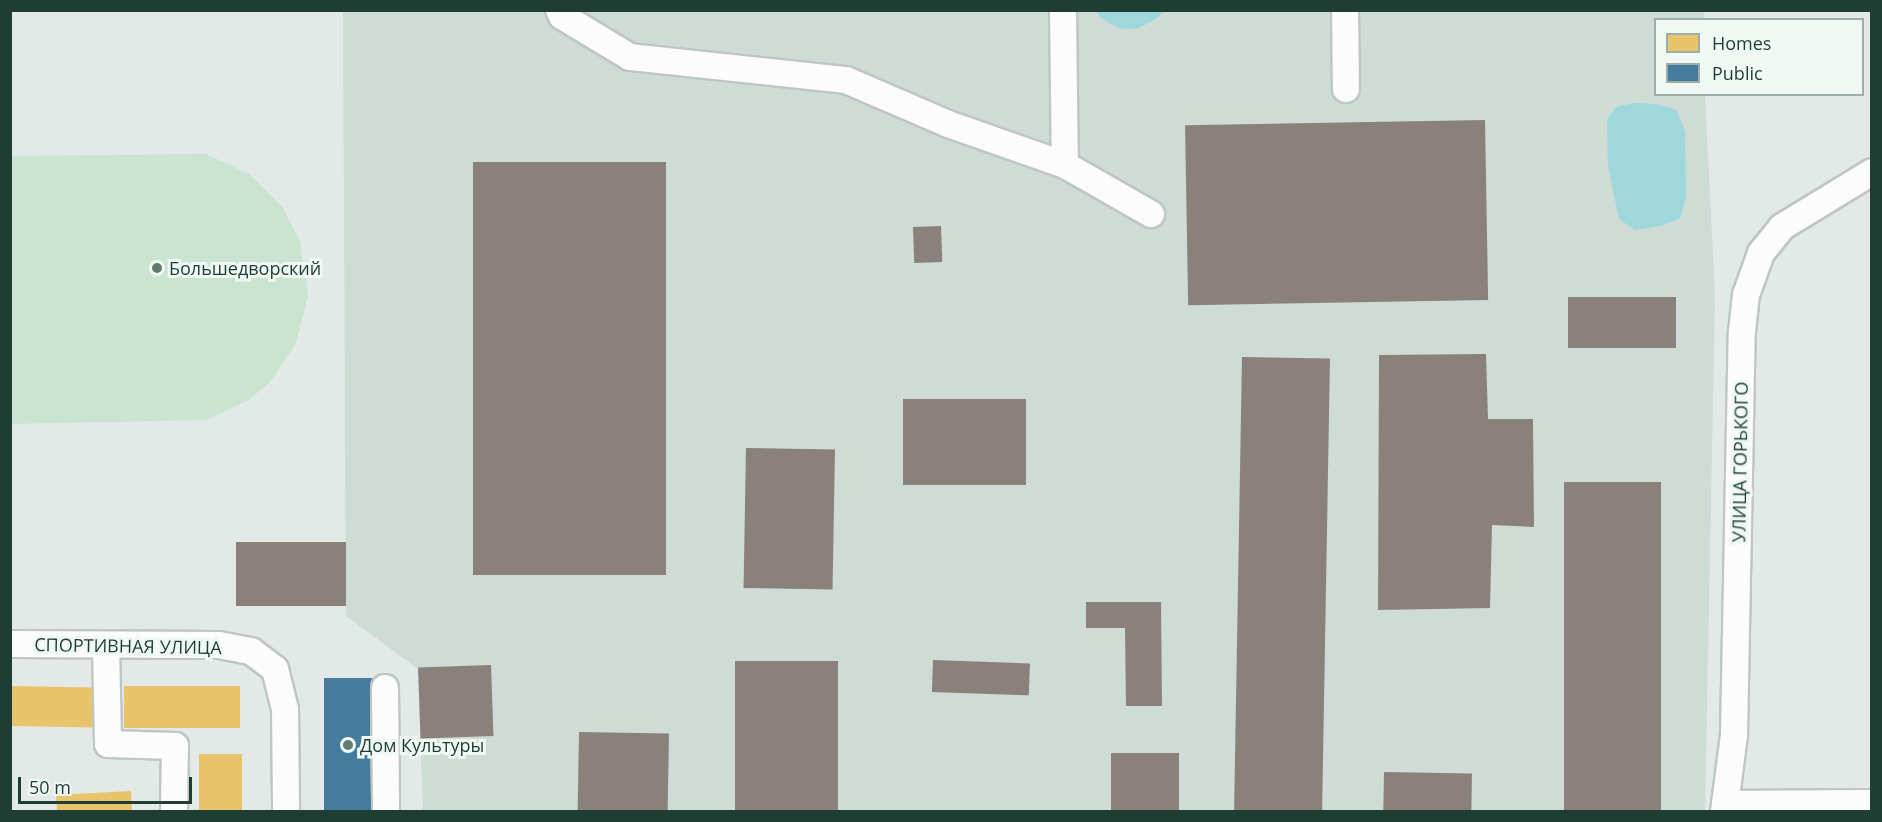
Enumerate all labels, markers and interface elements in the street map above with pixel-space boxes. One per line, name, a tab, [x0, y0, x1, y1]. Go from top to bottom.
legend	[1654, 18, 1864, 96]
text: Homes	[1712, 31, 1771, 55]
text: Public	[1712, 61, 1763, 85]
place label: Большедворский	[169, 257, 321, 279]
marker: Большедворский	[150, 261, 164, 275]
street label: УЛИЦА ГОРЬКОГО	[1728, 381, 1752, 543]
street label: СПОРТИВНАЯ УЛИЦА	[34, 634, 222, 658]
place label: Дом Культуры	[360, 734, 484, 756]
marker: Дом Культуры	[341, 738, 355, 752]
scale bar	[21, 765, 195, 803]
text: 50 m	[29, 775, 71, 799]

